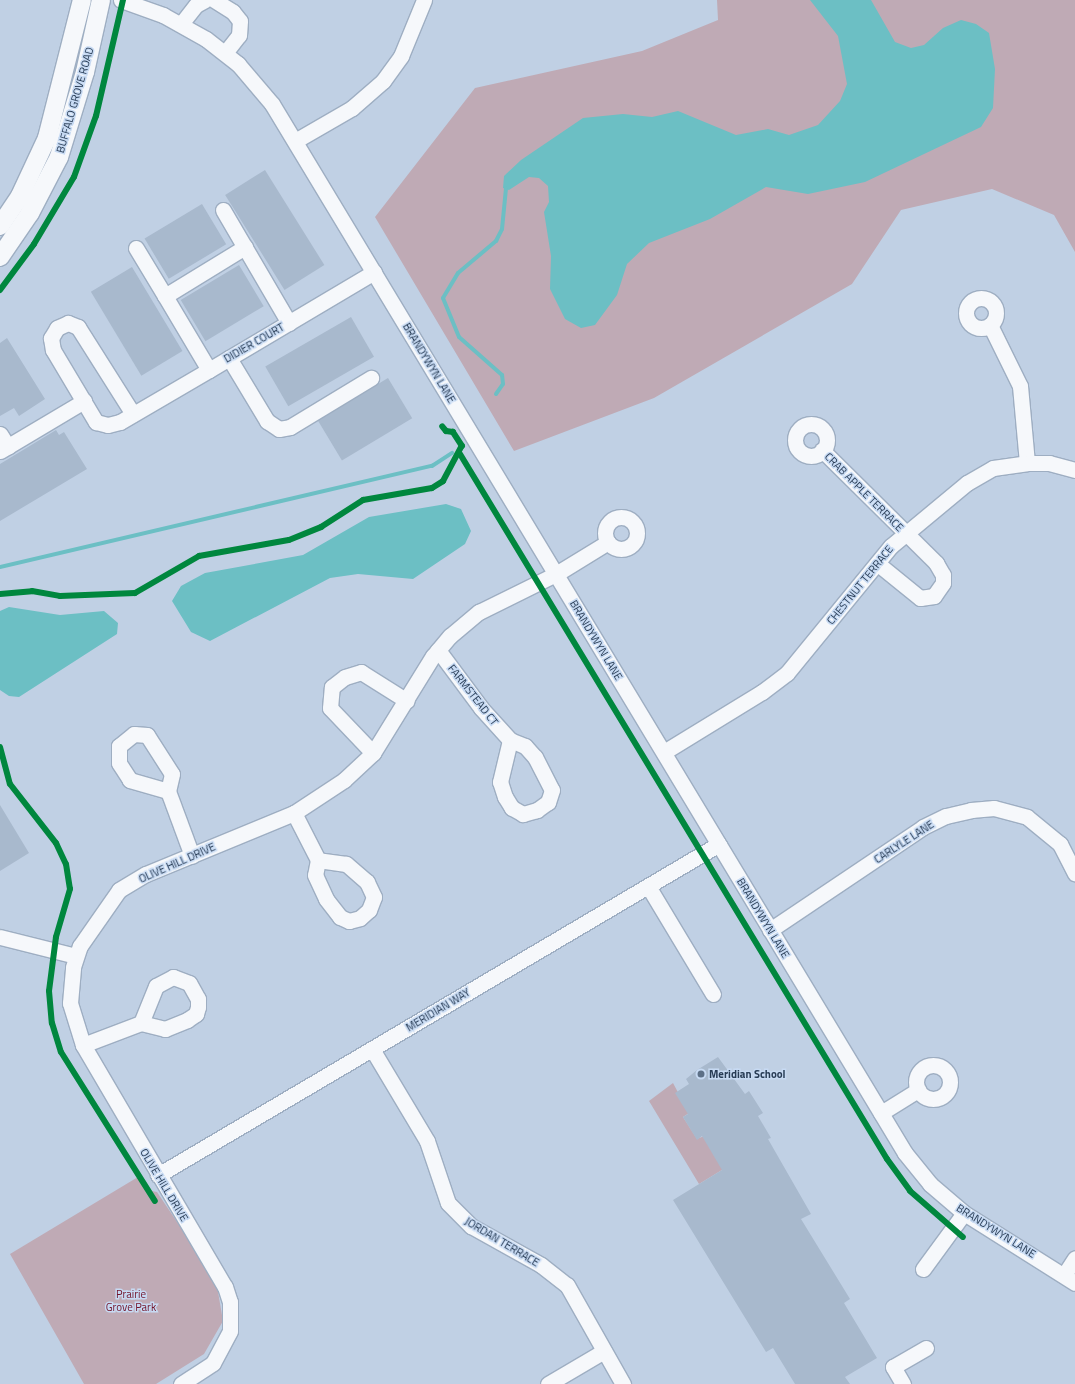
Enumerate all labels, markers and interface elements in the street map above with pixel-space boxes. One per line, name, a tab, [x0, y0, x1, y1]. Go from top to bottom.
street label: BUFFALO GROVE ROAD	[54, 46, 96, 154]
street label: DIDIER COURT	[221, 320, 287, 366]
street label: BRANDYWYN LANE	[400, 321, 458, 405]
street label: CRAB APPLE TERRACE	[822, 450, 906, 534]
street label: CHESTNUT TERRACE	[824, 543, 896, 627]
street label: BRANDYWYN LANE	[567, 598, 625, 682]
street label: FARMSTEAD CT	[445, 662, 501, 728]
street label: CARLYLE LANE	[872, 818, 936, 866]
street label: OLIVE HILL DRIVE	[137, 840, 217, 886]
street label: BRANDYWYN LANE	[734, 876, 792, 960]
street label: MERIDIAN WAY	[404, 986, 472, 1034]
place label: Meridian School	[709, 1067, 786, 1081]
marker: Meridian School	[696, 1069, 706, 1079]
street label: OLIVE HILL DRIVE	[137, 1146, 191, 1224]
street label: BRANDYWYN LANE	[954, 1201, 1038, 1261]
street label: JORDAN TERRACE	[462, 1215, 542, 1269]
park label: Prairie Grove Park	[106, 1288, 156, 1314]

